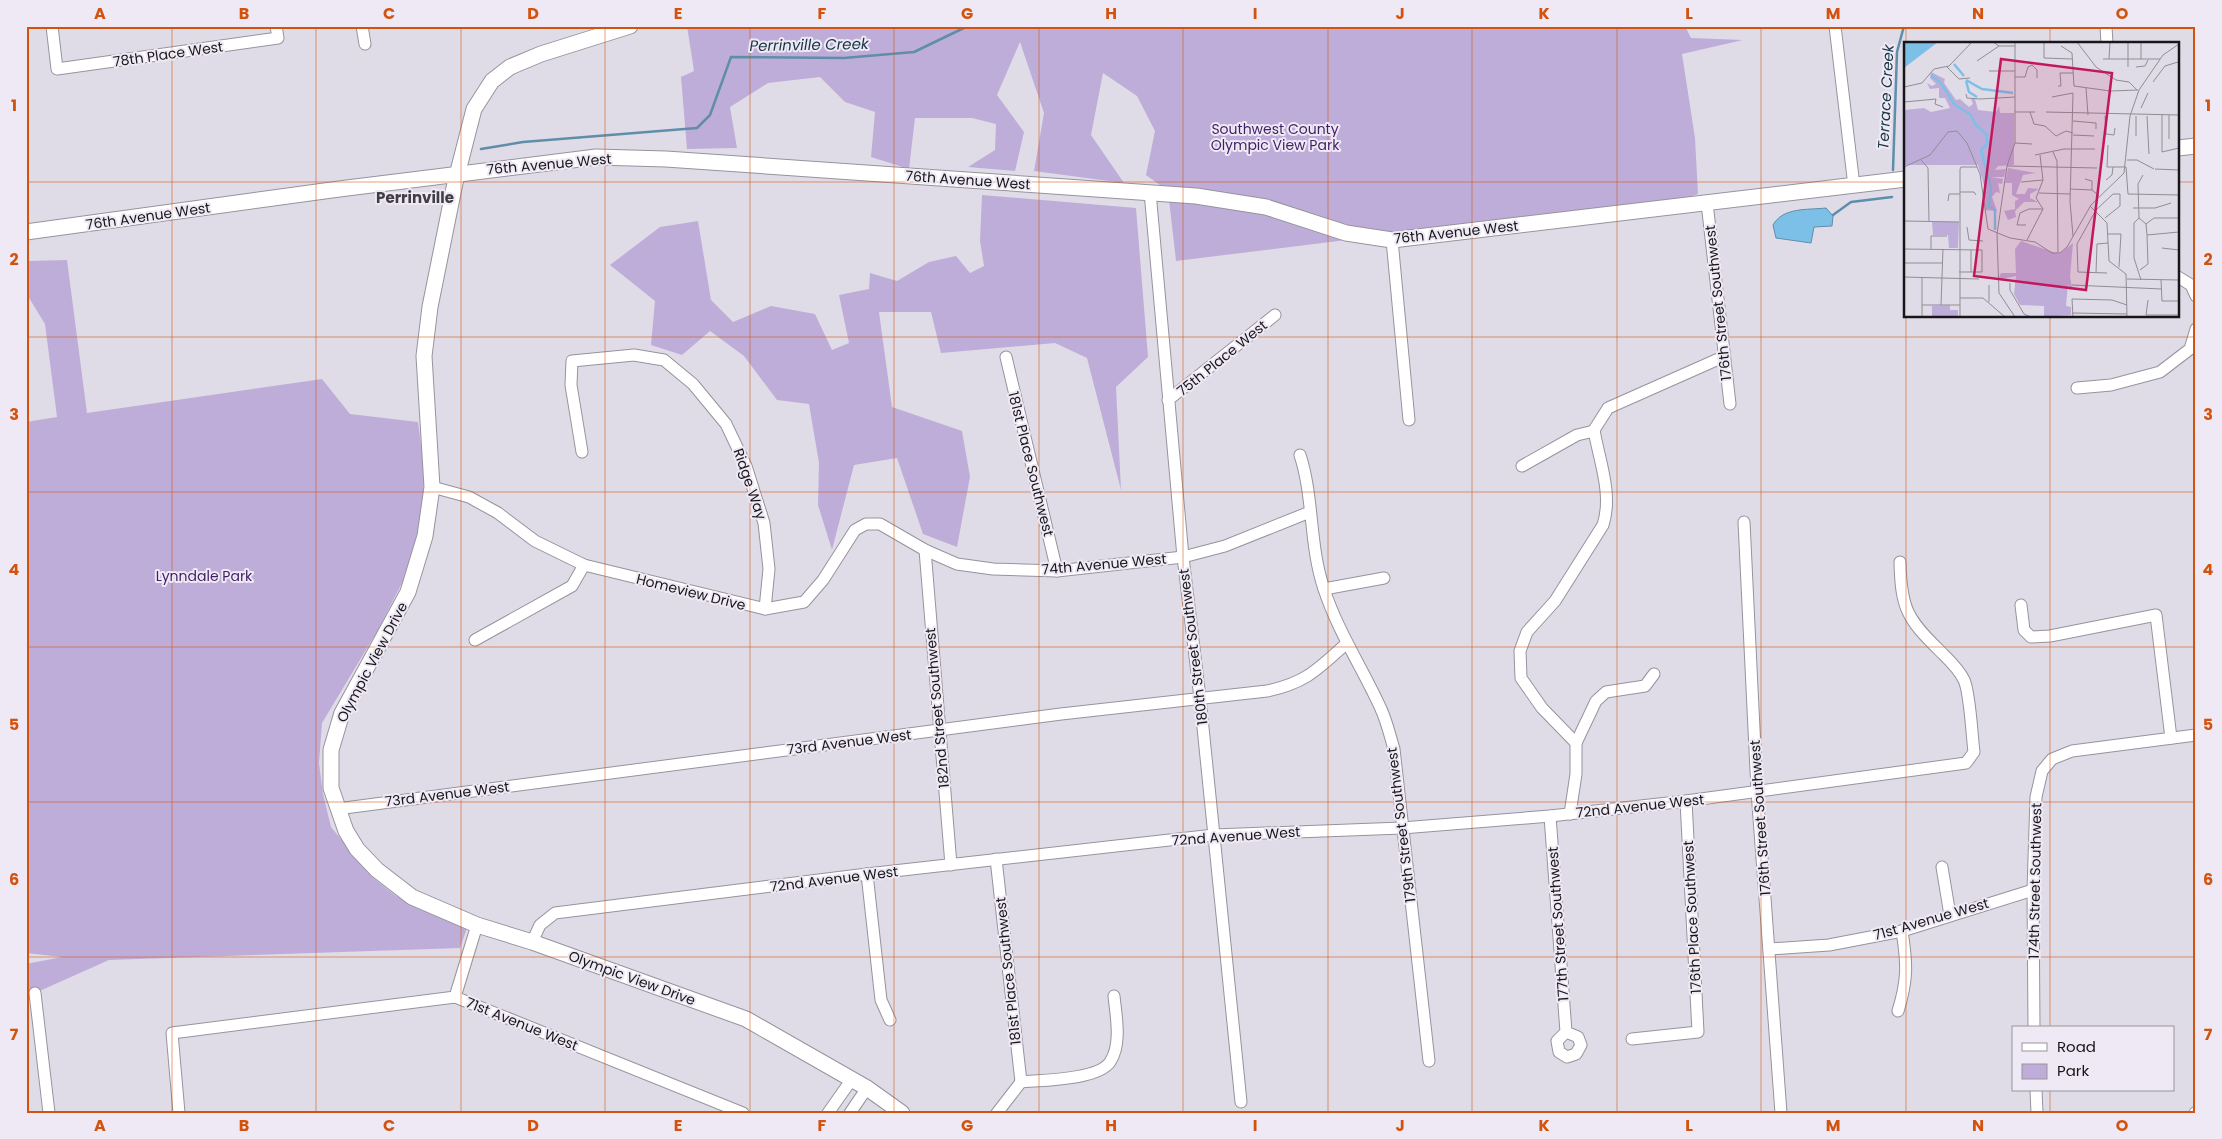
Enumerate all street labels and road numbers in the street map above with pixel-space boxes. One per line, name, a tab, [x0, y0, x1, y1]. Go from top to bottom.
street label: 78th Place West	[112, 36, 224, 72]
street label: 76th Avenue West	[486, 149, 612, 179]
street label: 76th Avenue West	[905, 166, 1031, 194]
street label: 76th Avenue West	[85, 197, 211, 235]
street label: 76th Avenue West	[1393, 216, 1519, 248]
street label: 176th Street Southwest	[1700, 224, 1736, 382]
street label: 75th Place West	[1173, 315, 1271, 401]
street label: 181st Place Southwest	[1003, 389, 1059, 539]
street label: Ridge Way	[728, 446, 772, 522]
street label: 74th Avenue West	[1041, 549, 1167, 579]
street label: 180th Street Southwest	[1173, 568, 1213, 726]
street label: Homeview Drive	[634, 569, 748, 615]
street label: Olympic View Drive	[332, 598, 412, 726]
street label: 182nd Street Southwest	[920, 627, 954, 789]
street label: 73rd Avenue West	[786, 724, 912, 760]
street label: 176th Street Southwest	[1745, 739, 1775, 897]
street label: 179th Street Southwest	[1382, 746, 1420, 904]
street label: 73rd Avenue West	[384, 776, 510, 812]
street label: 72nd Avenue West	[1575, 789, 1705, 823]
street label: 174th Street Southwest	[2024, 803, 2046, 959]
street label: 72nd Avenue West	[1171, 822, 1301, 850]
street label: 176th Place Southwest	[1678, 840, 1706, 994]
street label: 177th Street Southwest	[1543, 846, 1573, 1002]
street label: 72nd Avenue West	[769, 861, 899, 897]
street label: 71st Avenue West	[1871, 893, 1991, 945]
street label: 181st Place Southwest	[990, 896, 1026, 1046]
street label: Olympic View Drive	[566, 946, 699, 1010]
street label: 71st Avenue West	[463, 992, 581, 1056]

